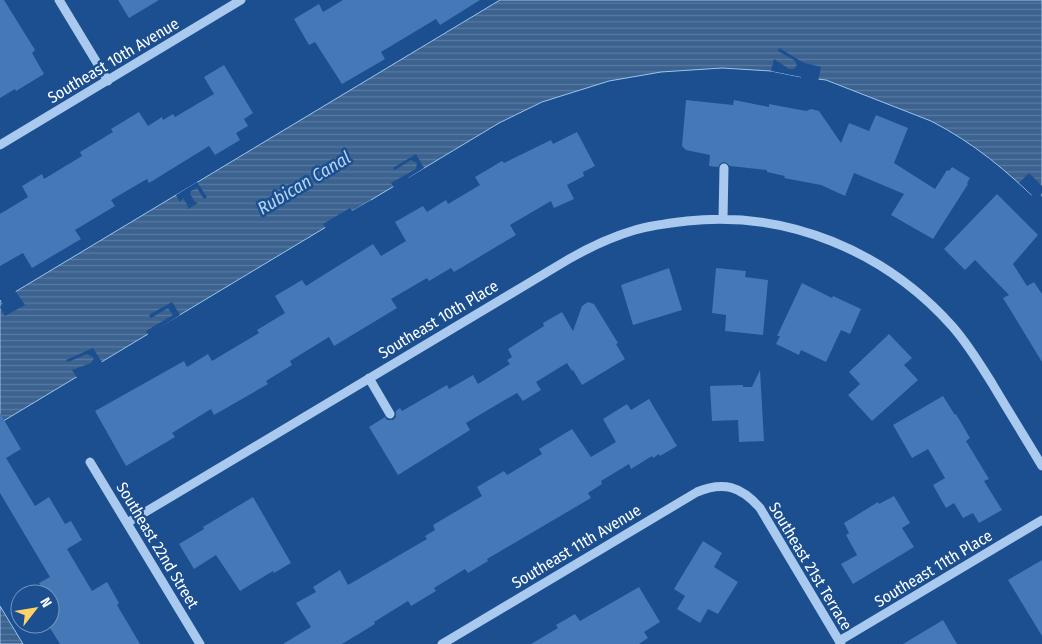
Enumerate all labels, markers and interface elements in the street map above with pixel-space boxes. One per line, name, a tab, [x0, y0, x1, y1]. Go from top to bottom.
street label: Southeast 10th Avenue	[44, 14, 182, 107]
water label: Rubican Canal	[253, 146, 355, 219]
street label: Southeast 10th Place	[375, 276, 502, 363]
street label: Southeast 22nd Street	[112, 479, 203, 612]
street label: Southeast 21st Terrace	[765, 499, 856, 634]
street label: Southeast 11th Avenue	[508, 500, 644, 593]
street label: Southeast 11th Place	[871, 526, 996, 611]
north arrow	[10, 584, 60, 634]
text: N	[36, 595, 55, 611]

